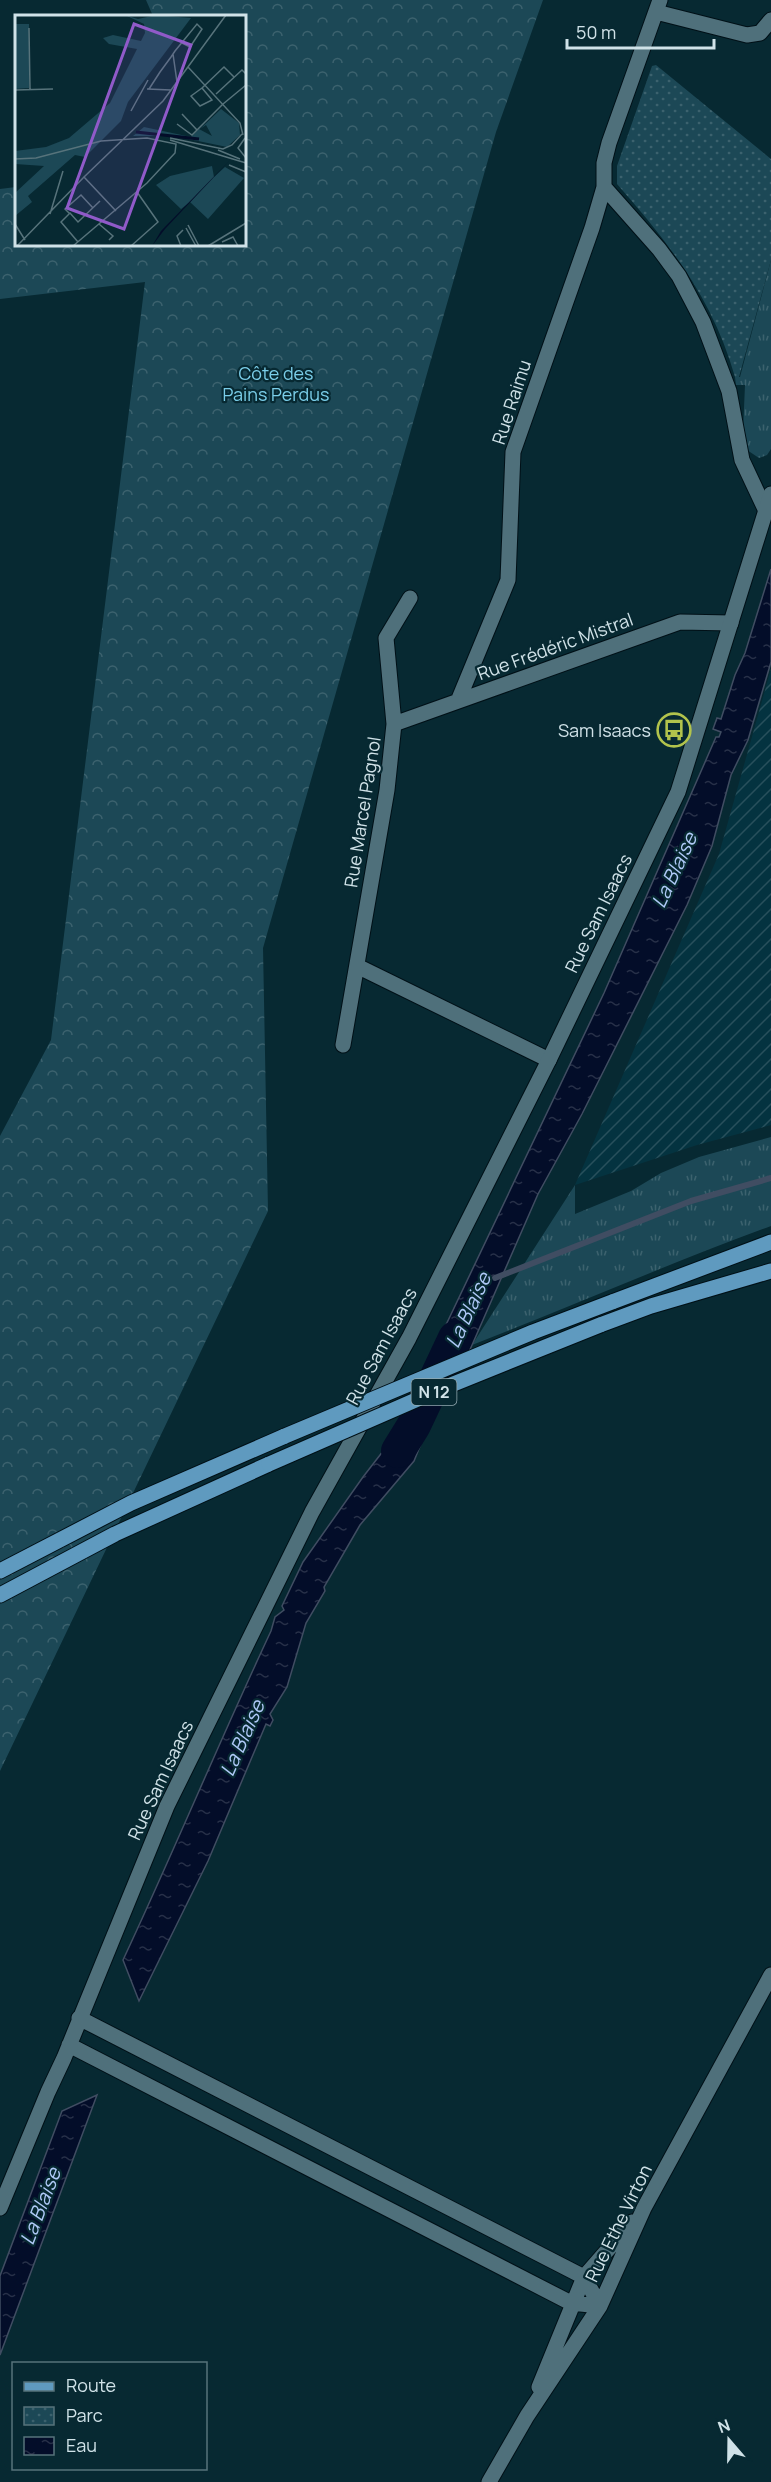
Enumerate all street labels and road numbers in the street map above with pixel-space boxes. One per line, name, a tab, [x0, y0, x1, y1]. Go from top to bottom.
street label: Rue Raimu	[486, 357, 536, 447]
street label: Rue Frédéric Mistral	[474, 607, 636, 685]
street label: Rue Marcel Pagnol	[338, 735, 386, 889]
street label: Rue Sam Isaacs	[559, 850, 637, 976]
street label: Rue Sam Isaacs	[340, 1283, 422, 1409]
road number: N 12	[412, 1379, 456, 1405]
street label: Rue Sam Isaacs	[122, 1716, 198, 1844]
street label: Rue Ethe Virton	[579, 2160, 657, 2286]

